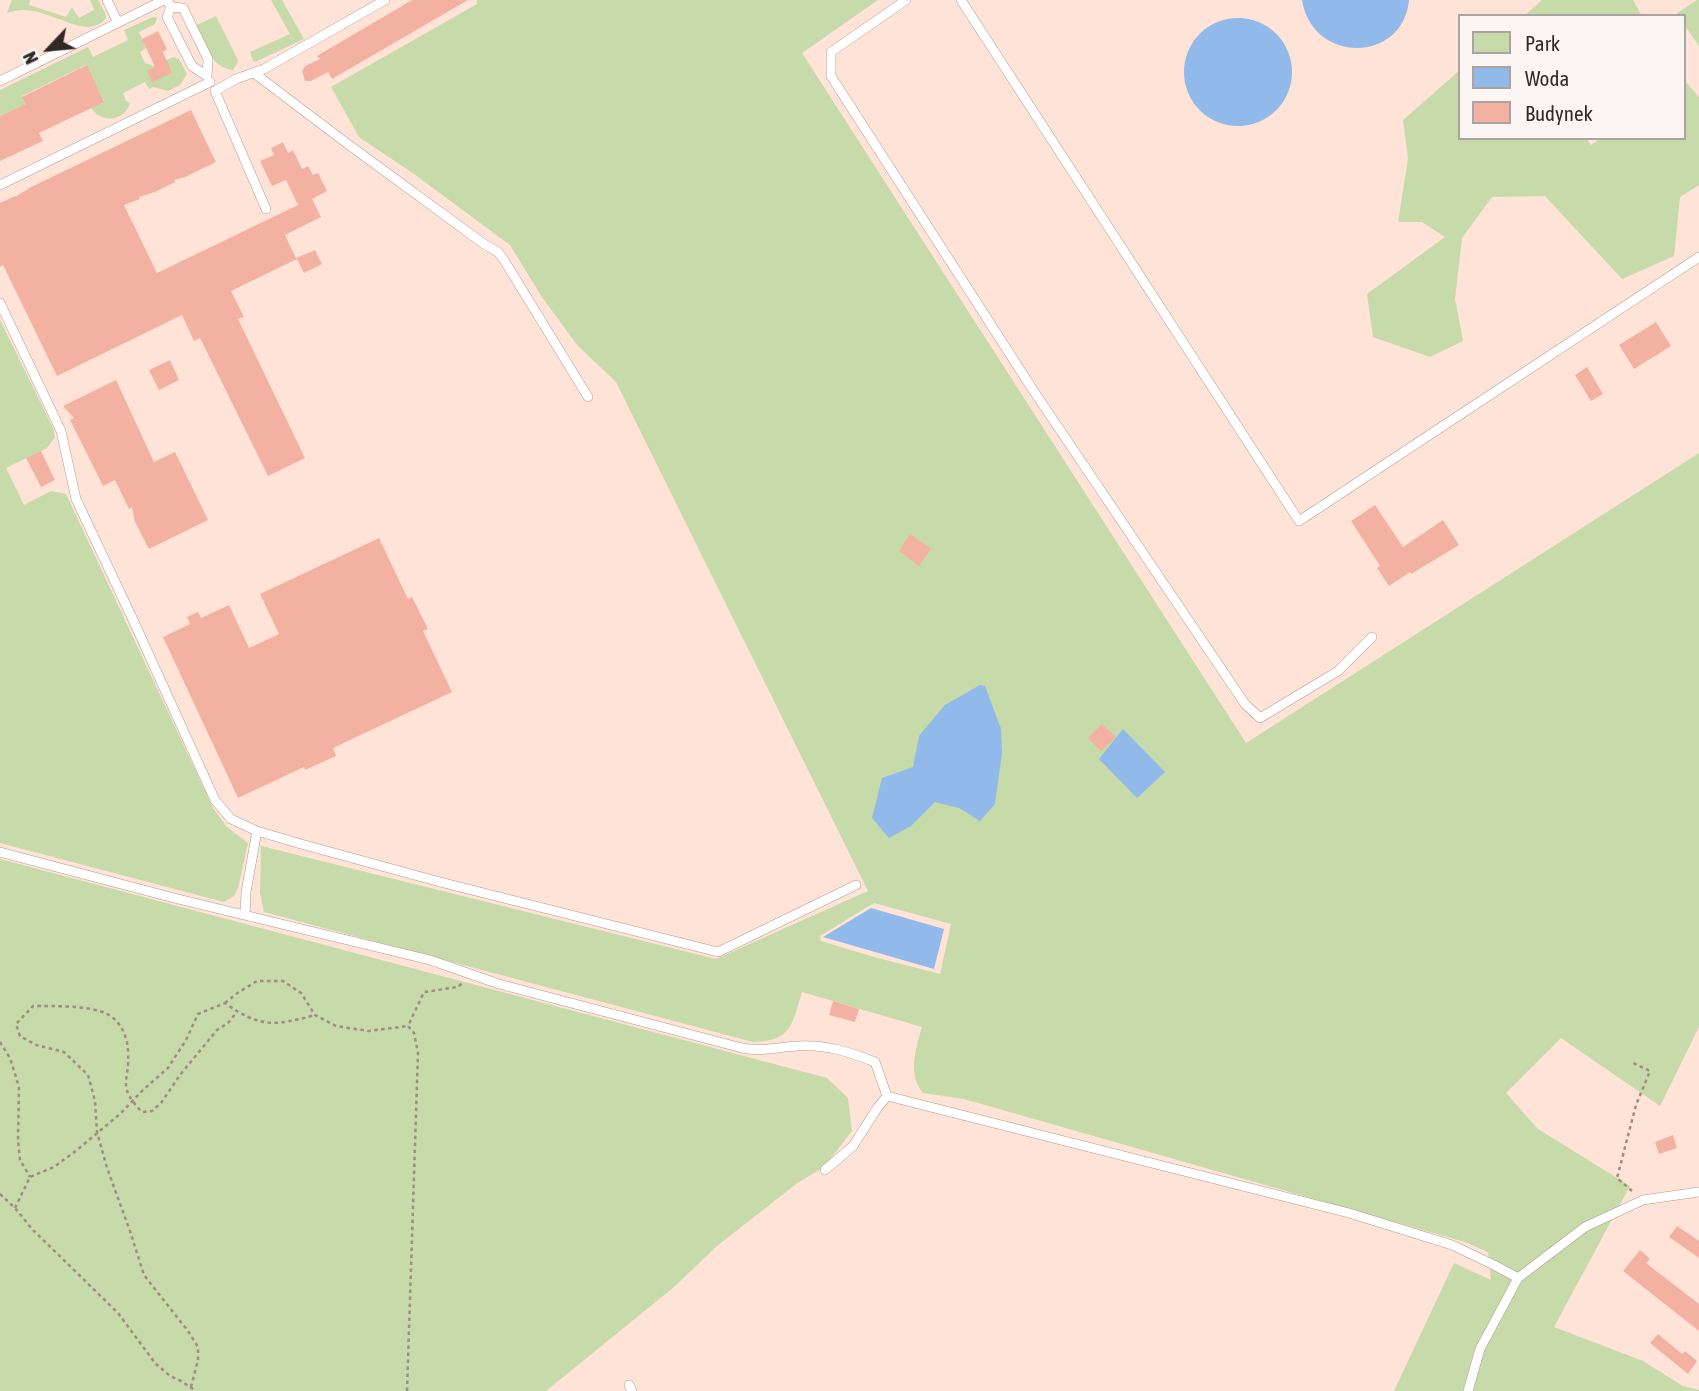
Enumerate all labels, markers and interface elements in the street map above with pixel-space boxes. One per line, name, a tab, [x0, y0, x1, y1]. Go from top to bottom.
north arrow	[14, 14, 84, 84]
legend	[1458, 14, 1685, 140]
text: Park	[1525, 31, 1560, 55]
text: N	[18, 48, 42, 68]
text: Woda	[1525, 66, 1569, 90]
text: Budynek	[1525, 101, 1593, 125]

